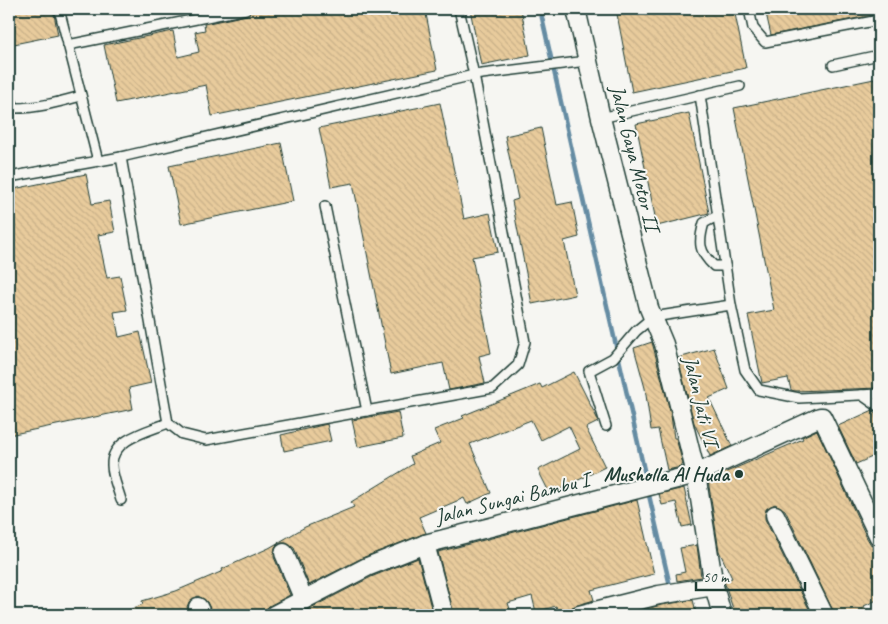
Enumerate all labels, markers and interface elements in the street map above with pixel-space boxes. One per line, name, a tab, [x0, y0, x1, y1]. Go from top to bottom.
street label: Jalan Gaya Motor II	[604, 82, 667, 238]
street label: Jalan Jati VI	[677, 352, 726, 453]
place label: Musholla Al Huda	[604, 461, 730, 487]
street label: Jalan Sungai Bambu I	[431, 465, 596, 530]
marker: Musholla Al Huda	[733, 468, 745, 480]
scale bar	[696, 559, 804, 591]
text: 50 m	[703, 568, 730, 587]

